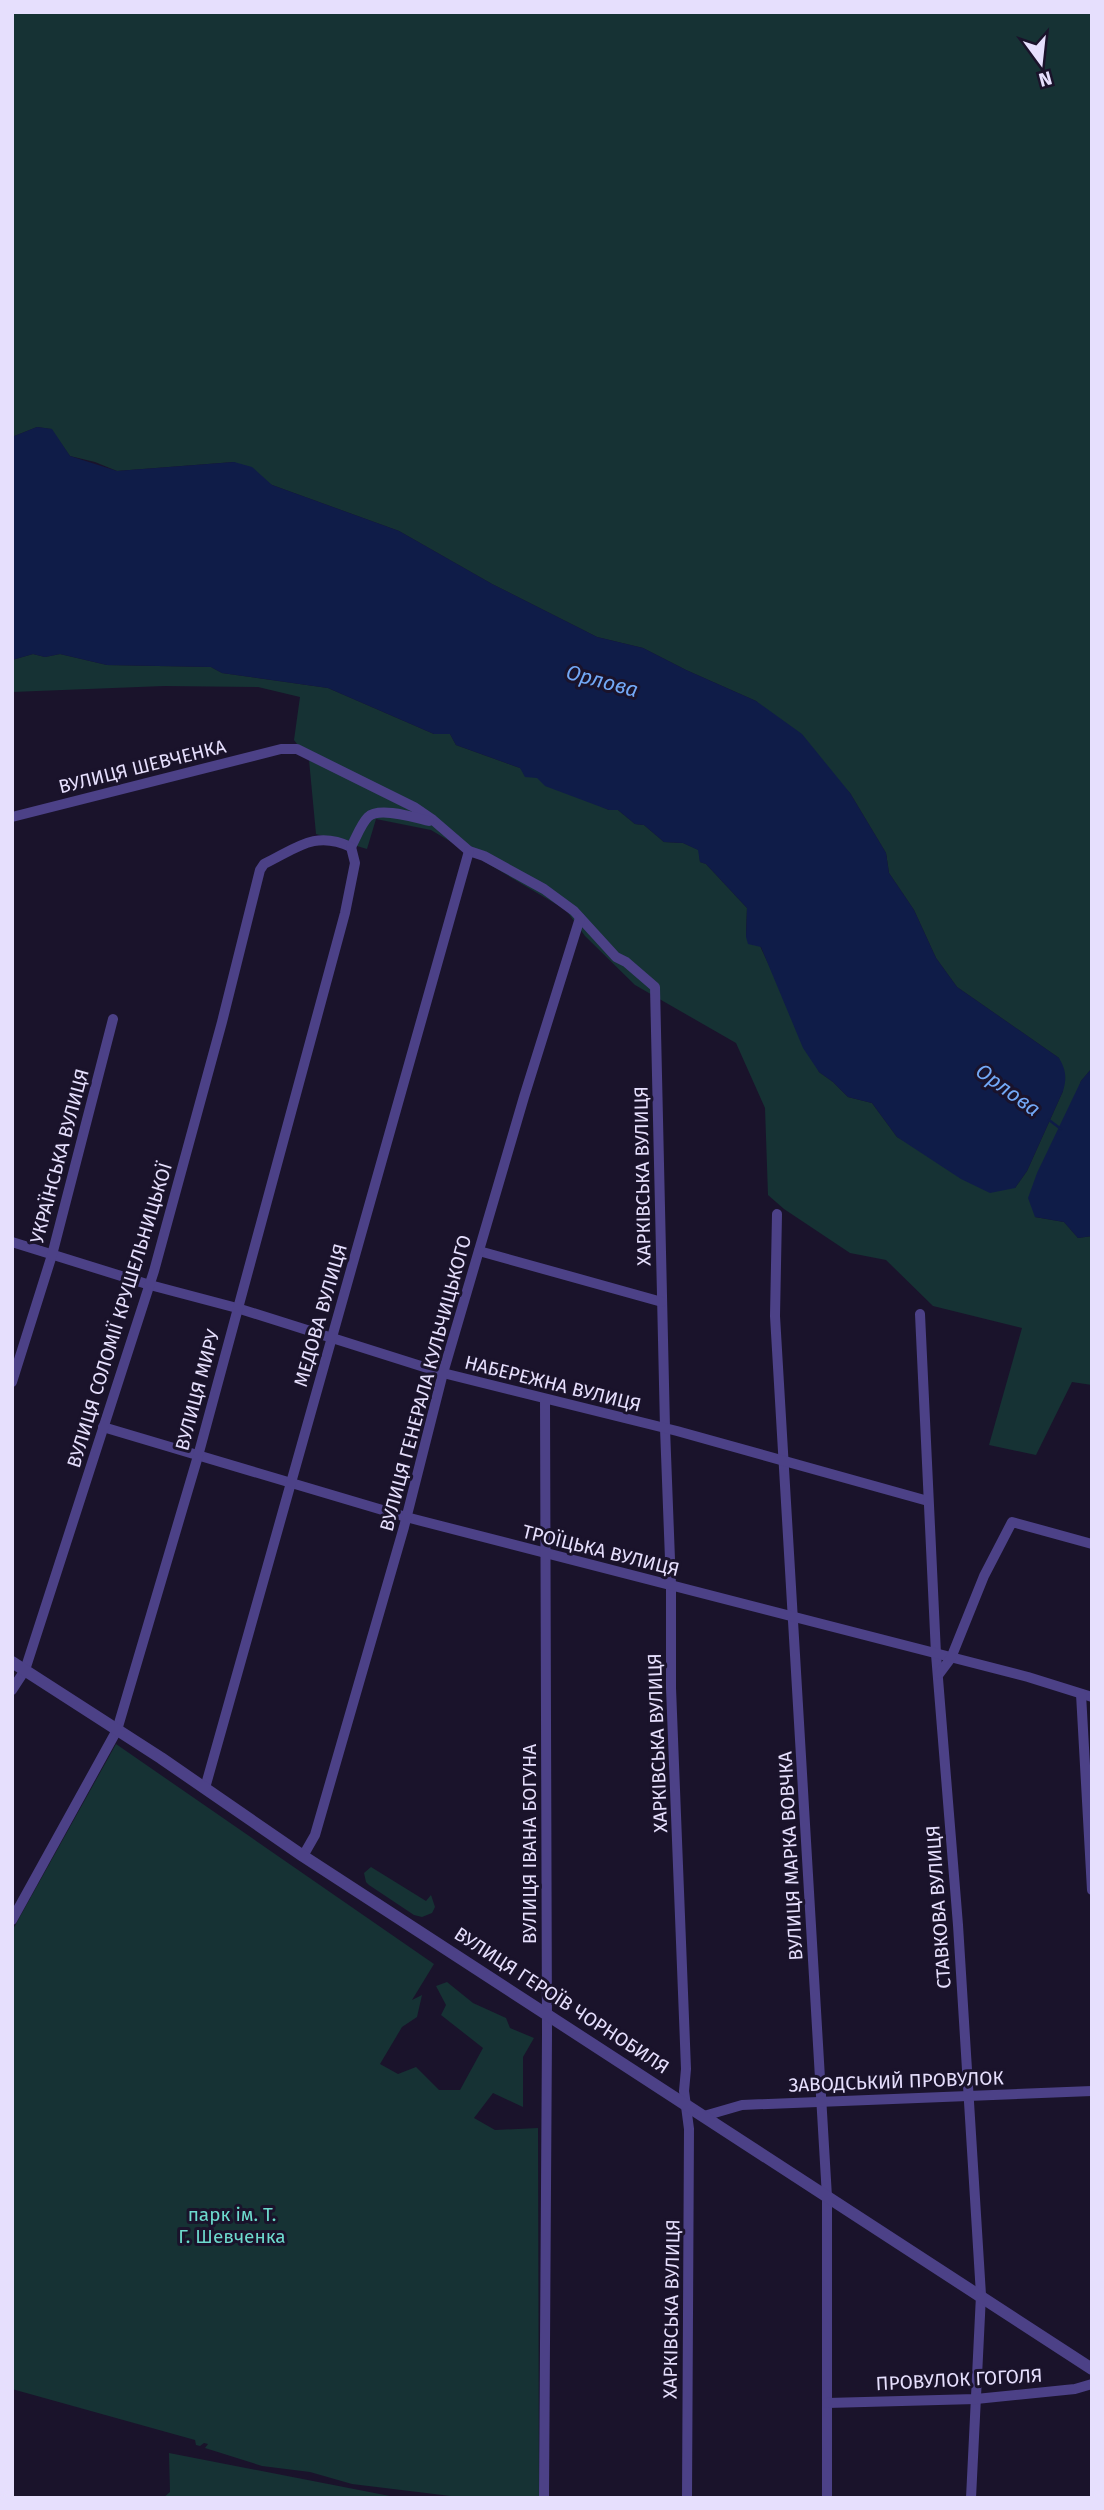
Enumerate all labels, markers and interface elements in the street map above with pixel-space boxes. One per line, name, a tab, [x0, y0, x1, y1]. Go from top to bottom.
north arrow	[1006, 28, 1076, 98]
text: N	[1036, 66, 1054, 92]
water label: Орлова	[563, 659, 641, 703]
street label: ВУЛИЦЯ ШЕВЧЕНКА	[56, 735, 228, 798]
water label: Орлова	[971, 1058, 1045, 1122]
street label: УКРАЇНСЬКА ВУЛИЦЯ	[25, 1066, 94, 1246]
street label: ХАРКІВСЬКА ВУЛИЦЯ	[629, 1086, 656, 1266]
street label: ВУЛИЦЯ СОЛОМІЇ КРУШЕЛЬНИЦЬКОЇ	[62, 1160, 177, 1470]
street label: ВУЛИЦЯ ГЕНЕРАЛА КУЛЬЧИЦЬКОГО	[375, 1232, 476, 1534]
street label: МЕДОВА ВУЛИЦЯ	[289, 1241, 352, 1389]
street label: ВУЛИЦЯ МИРУ	[170, 1326, 225, 1453]
street label: НАБЕРЕЖНА ВУЛИЦЯ	[462, 1350, 644, 1417]
street label: ТРОЇЦЬКА ВУЛИЦЯ	[520, 1520, 682, 1581]
street label: ХАРКІВСЬКА ВУЛИЦЯ	[643, 1653, 672, 1833]
street label: ВУЛИЦЯ ІВАНА БОГУНА	[518, 1744, 541, 1944]
street label: ВУЛИЦЯ МАРКА ВОВЧКА	[774, 1751, 807, 1961]
street label: СТАВКОВА ВУЛИЦЯ	[921, 1824, 956, 1989]
street label: ВУЛИЦЯ ГЕРОЇВ ЧОРНОБИЛЯ	[450, 1922, 674, 2079]
street label: ЗАВОДСЬКИЙ ПРОВУЛОК	[788, 2066, 1004, 2097]
park label: парк ім. Т. Г. Шевченка	[178, 2203, 286, 2248]
street label: ХАРКІВСЬКА ВУЛИЦЯ	[658, 2219, 685, 2399]
street label: ПРОВУЛОК ГОГОЛЯ	[875, 2364, 1043, 2395]

